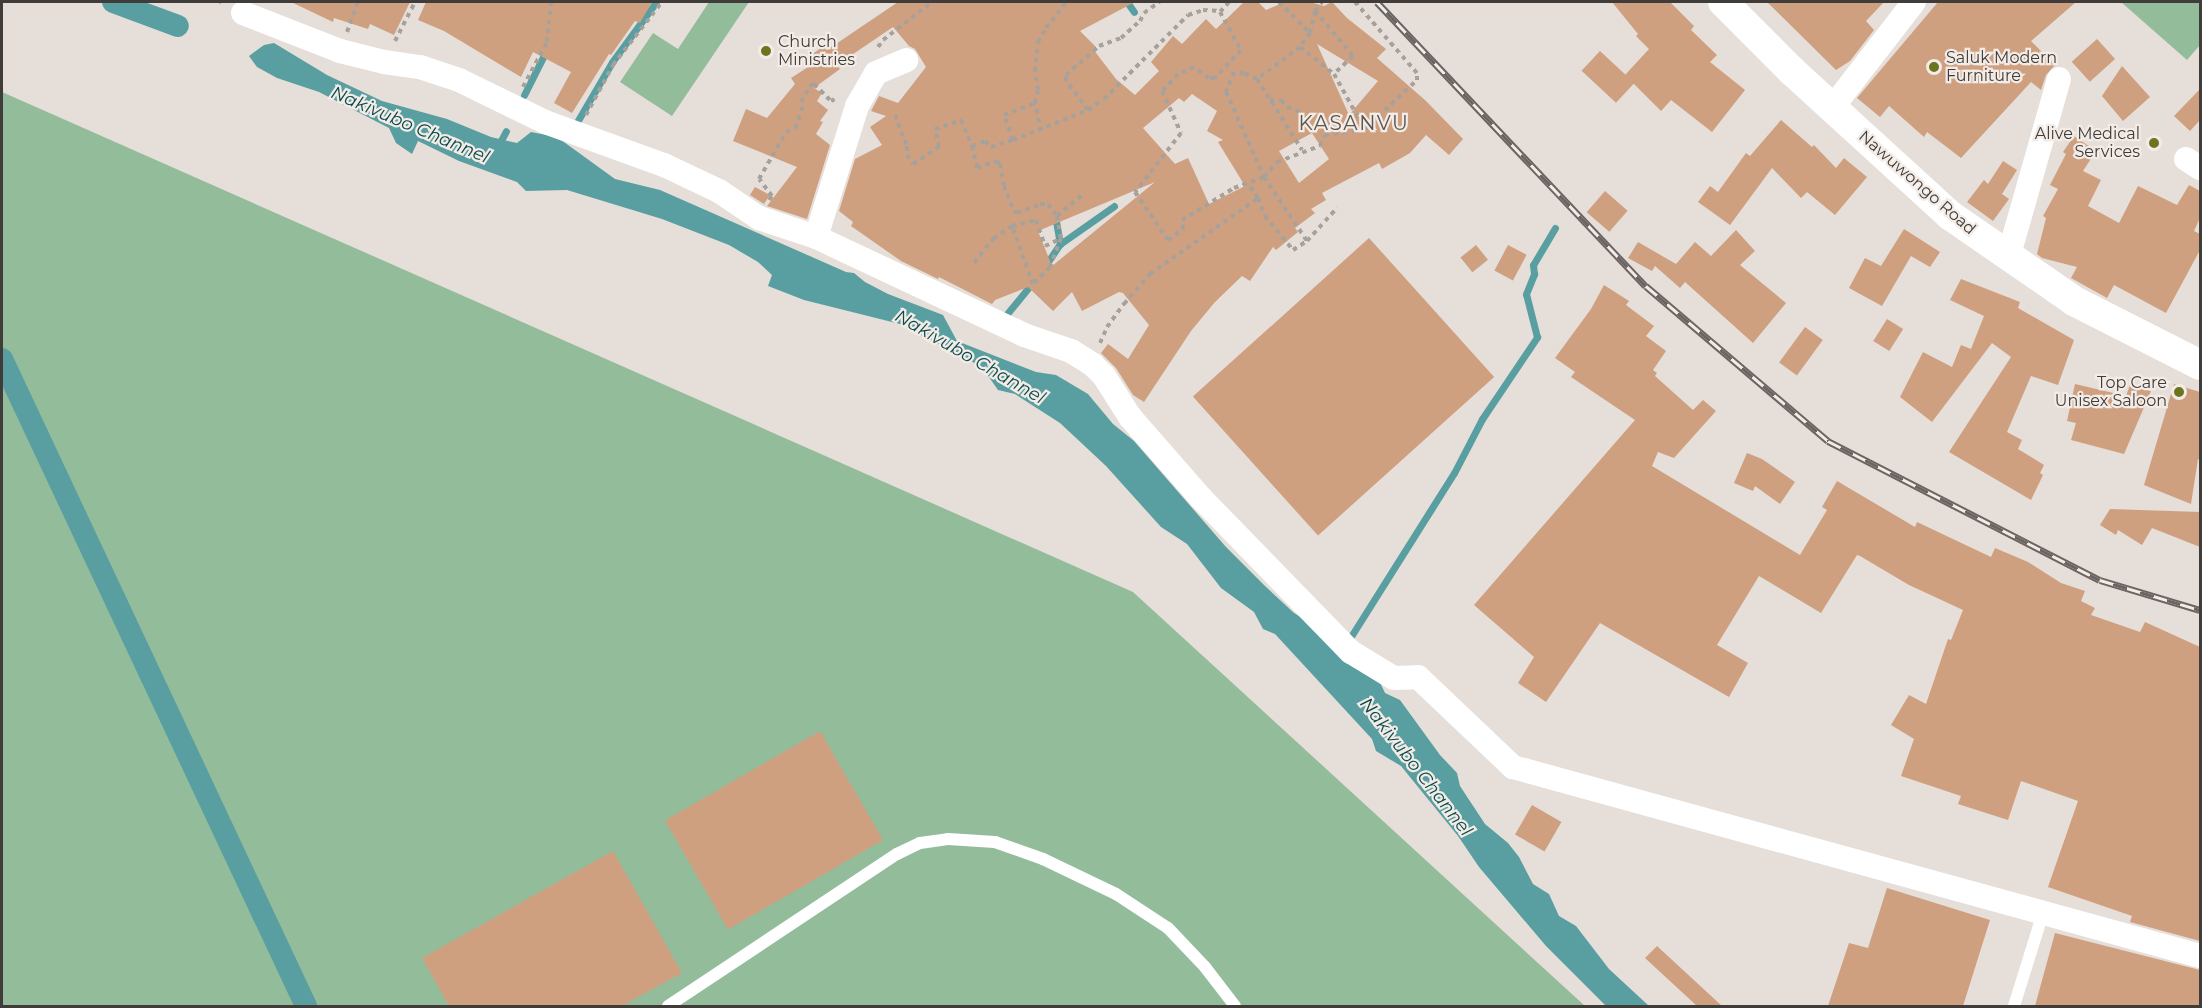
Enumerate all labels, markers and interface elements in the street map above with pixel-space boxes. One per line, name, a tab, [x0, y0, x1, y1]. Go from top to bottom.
place label: Church Ministries	[778, 32, 855, 70]
marker: Church Ministries	[759, 44, 773, 58]
place label: Saluk Modern Furniture	[1946, 48, 2057, 86]
marker: Saluk Modern Furniture	[1927, 60, 1941, 74]
water label: Nakivubo Channel	[328, 82, 492, 168]
district label: KASANVU	[1299, 111, 1409, 135]
place label: Alive Medical Services	[2035, 124, 2140, 162]
street label: Nawuwongo Road	[1855, 127, 1979, 239]
marker: Alive Medical Services	[2145, 134, 2163, 152]
water label: Nakivubo Channel	[891, 305, 1049, 409]
place label: Top Care Unisex Saloon	[2055, 373, 2167, 411]
marker: Top Care Unisex Saloon	[2172, 385, 2186, 399]
water label: Nakivubo Channel	[1355, 693, 1477, 841]

